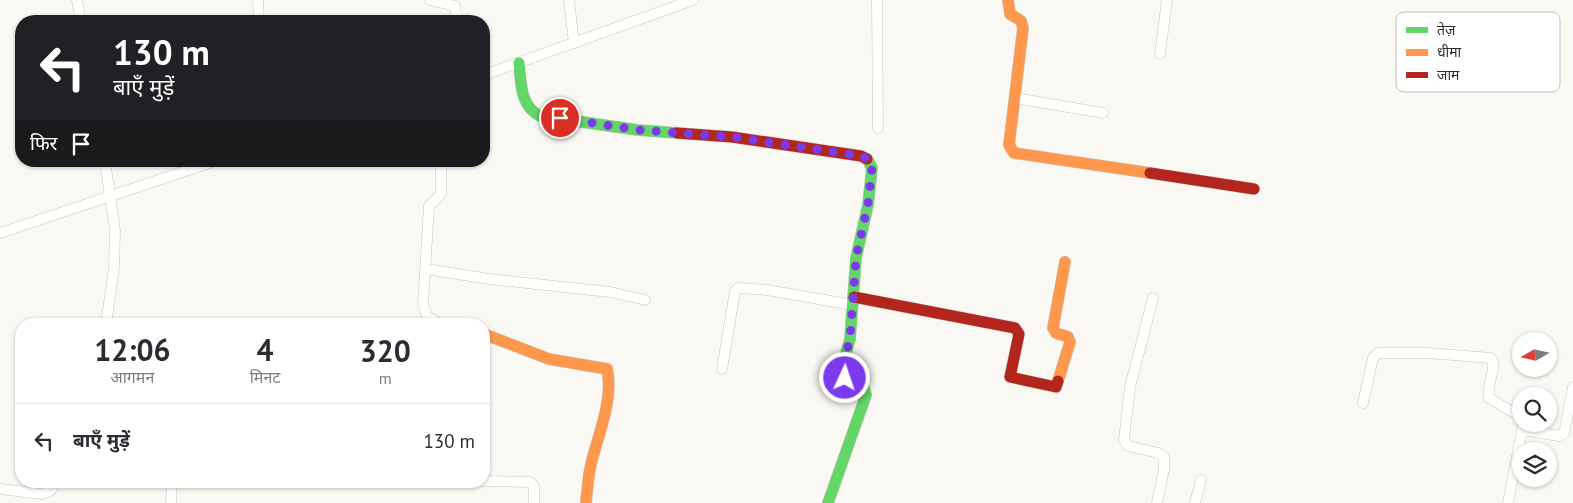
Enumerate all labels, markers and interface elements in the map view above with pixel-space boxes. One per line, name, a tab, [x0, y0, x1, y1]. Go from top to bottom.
legend	[1396, 12, 1560, 92]
text: तेज़	[1437, 21, 1456, 39]
text: 130 m	[113, 29, 210, 75]
icon: left	[30, 35, 95, 100]
text: धीमा	[1437, 43, 1462, 61]
text: जाम	[1437, 66, 1460, 84]
text: बाएँ मुड़ें	[113, 73, 174, 101]
pin	[539, 97, 581, 139]
icon: arrive	[546, 104, 574, 132]
icon: arrive	[67, 130, 95, 158]
text: फिर	[30, 131, 57, 155]
text: 12:06	[94, 330, 170, 369]
text: 4	[257, 330, 274, 369]
text: 320	[360, 331, 411, 370]
north arrow	[1512, 332, 1558, 378]
map controls	[1512, 332, 1557, 487]
position arrow	[818, 351, 870, 403]
text: आगमन	[110, 367, 154, 387]
text: मिनट	[250, 367, 280, 387]
text: m	[379, 368, 392, 388]
button: search	[1512, 387, 1557, 432]
icon: left	[30, 427, 58, 455]
text: बाएँ मुड़ें	[73, 428, 130, 452]
text: 130 m	[423, 429, 475, 453]
button: layers	[1512, 442, 1557, 487]

